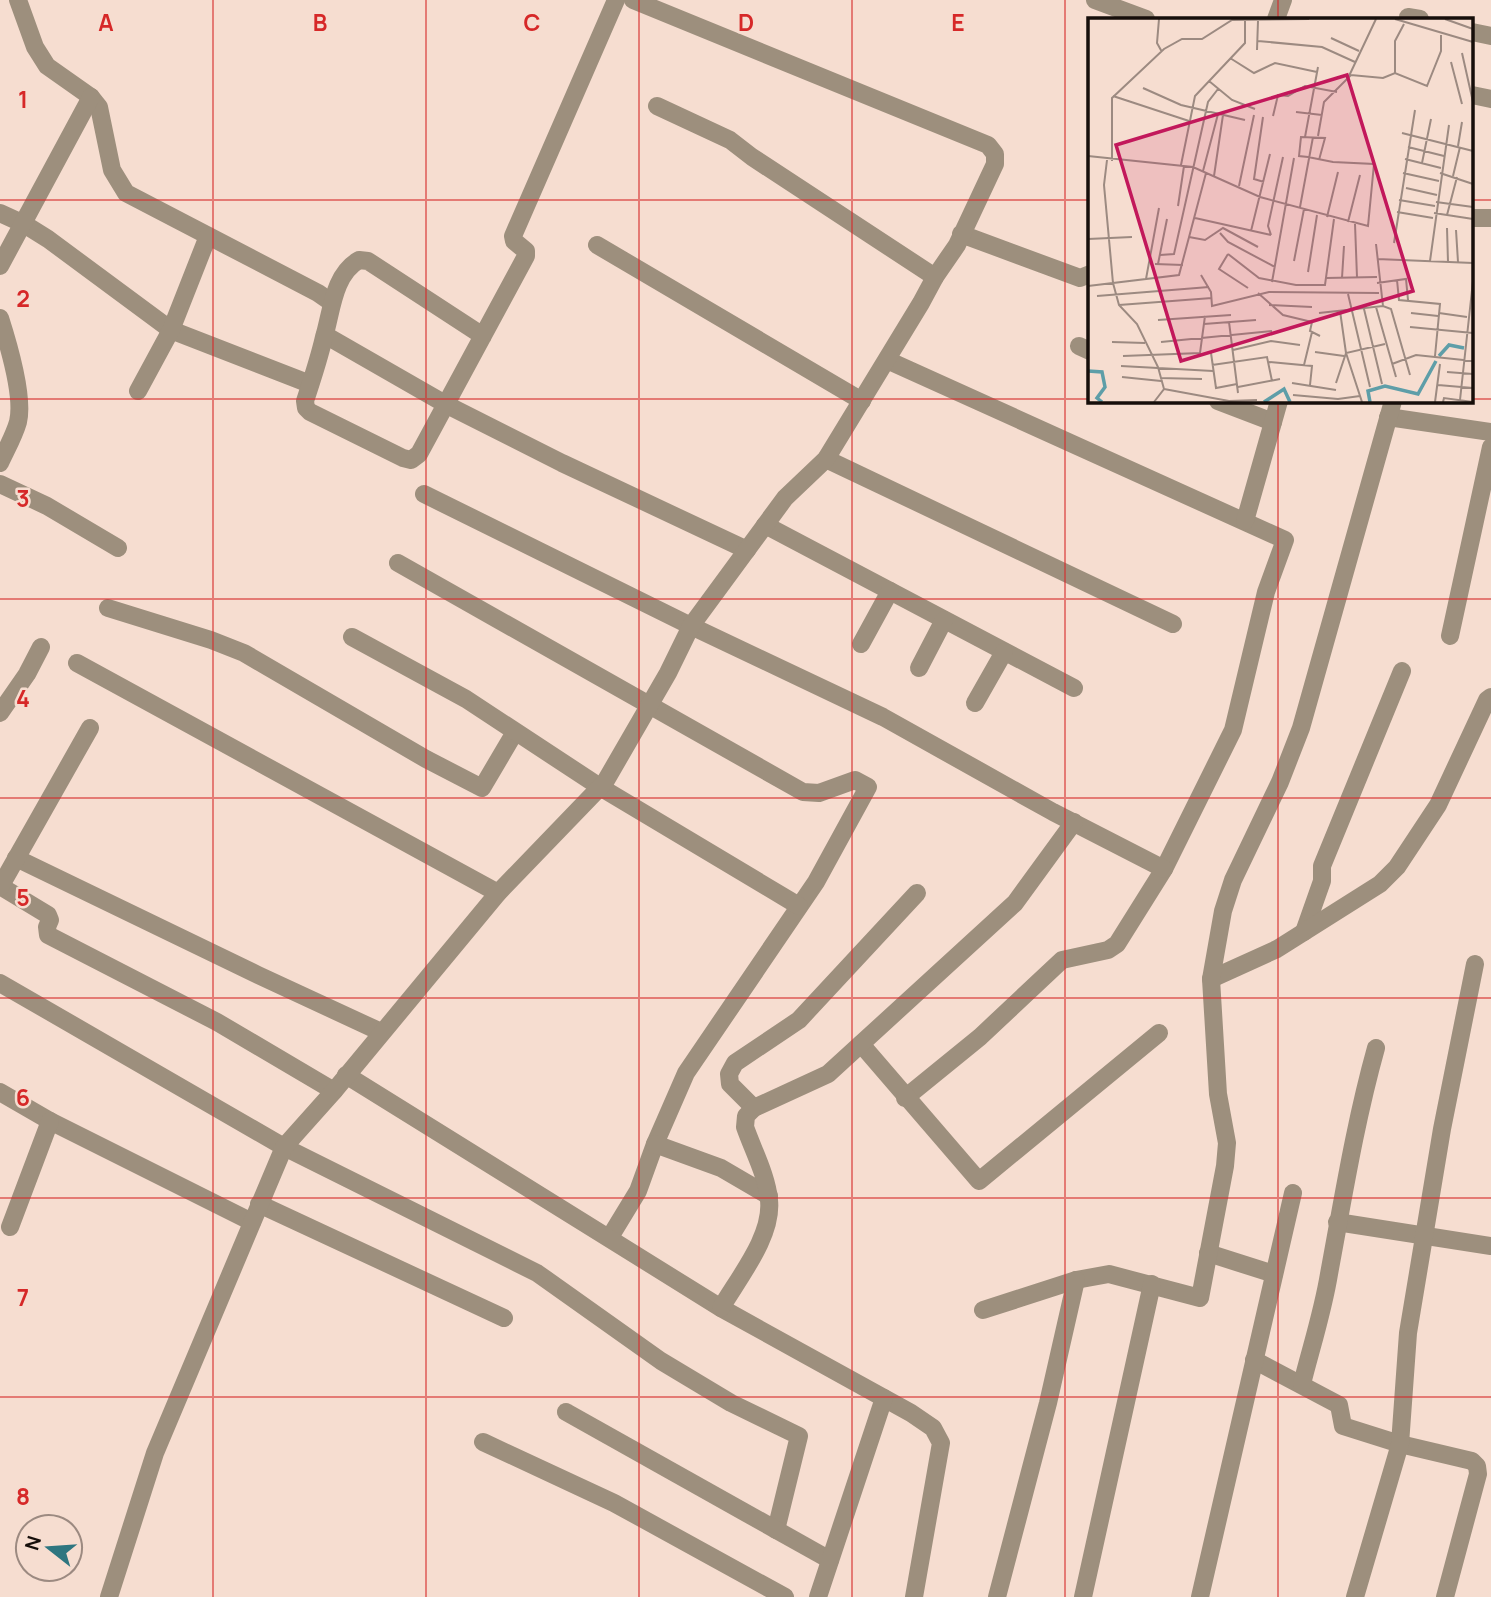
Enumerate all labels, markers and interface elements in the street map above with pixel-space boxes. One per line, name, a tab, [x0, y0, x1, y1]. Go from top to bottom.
text: A	[98, 6, 114, 38]
text: B	[313, 6, 327, 38]
text: C	[524, 6, 541, 38]
text: D	[738, 6, 754, 38]
text: E	[951, 6, 965, 38]
inset map	[1088, 18, 1474, 402]
text: 1	[18, 83, 28, 115]
text: 2	[16, 282, 30, 314]
text: 3	[16, 482, 30, 514]
text: 4	[16, 682, 30, 714]
text: 5	[16, 881, 30, 913]
text: 6	[16, 1081, 30, 1113]
text: 7	[17, 1281, 29, 1313]
text: 8	[16, 1480, 30, 1512]
north arrow	[14, 1513, 84, 1583]
text: N	[18, 1533, 47, 1553]

